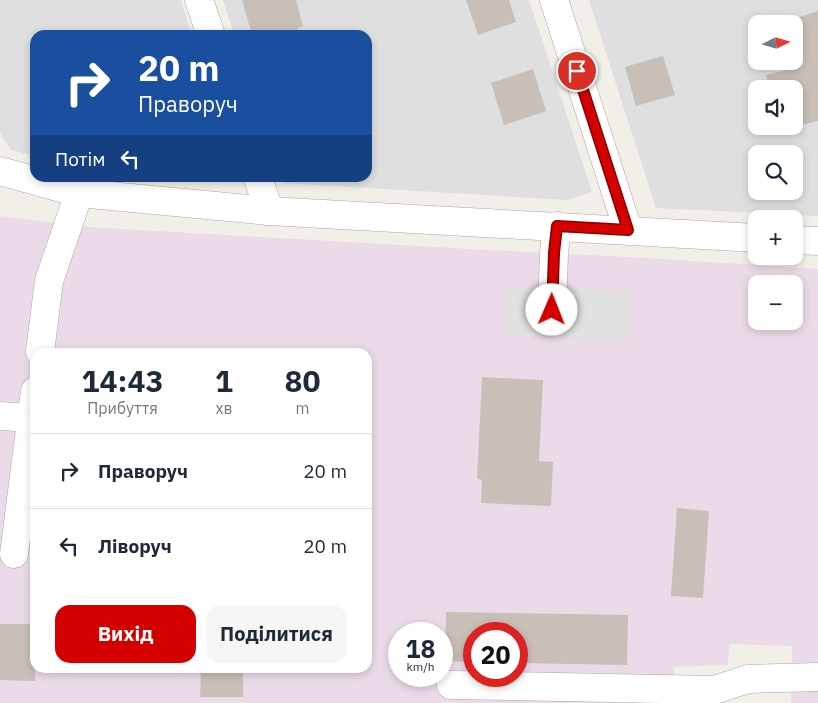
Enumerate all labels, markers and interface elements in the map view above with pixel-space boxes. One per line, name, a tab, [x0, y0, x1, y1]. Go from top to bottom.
north arrow	[748, 15, 802, 70]
map controls	[748, 15, 803, 330]
text: 20 m	[138, 45, 220, 91]
icon: right	[55, 50, 120, 115]
pin	[556, 50, 598, 92]
icon: arrive	[563, 57, 591, 85]
button: sound	[748, 80, 803, 135]
text: Праворуч	[138, 89, 238, 118]
icon: left	[116, 145, 144, 173]
button: search	[748, 145, 803, 200]
text: Потім	[55, 147, 106, 171]
button: +	[748, 210, 803, 265]
button: −	[748, 275, 803, 330]
position arrow	[525, 283, 577, 335]
text: 14:43	[82, 361, 163, 400]
text: 1	[215, 361, 233, 400]
text: 80	[284, 361, 320, 400]
text: Прибуття	[87, 398, 158, 418]
text: хв	[215, 398, 232, 418]
text: m	[295, 398, 309, 418]
icon: right	[55, 457, 83, 485]
text: Праворуч	[98, 459, 188, 483]
text: 20 m	[303, 459, 347, 483]
icon: left	[55, 532, 83, 560]
text: Ліворуч	[98, 534, 172, 558]
text: 20 m	[303, 534, 347, 558]
button: Вихід	[55, 605, 196, 663]
button: Поділитися	[206, 605, 347, 663]
speed limit sign: 20	[463, 622, 528, 687]
text: 18	[405, 632, 436, 665]
text: km/h	[406, 659, 435, 674]

